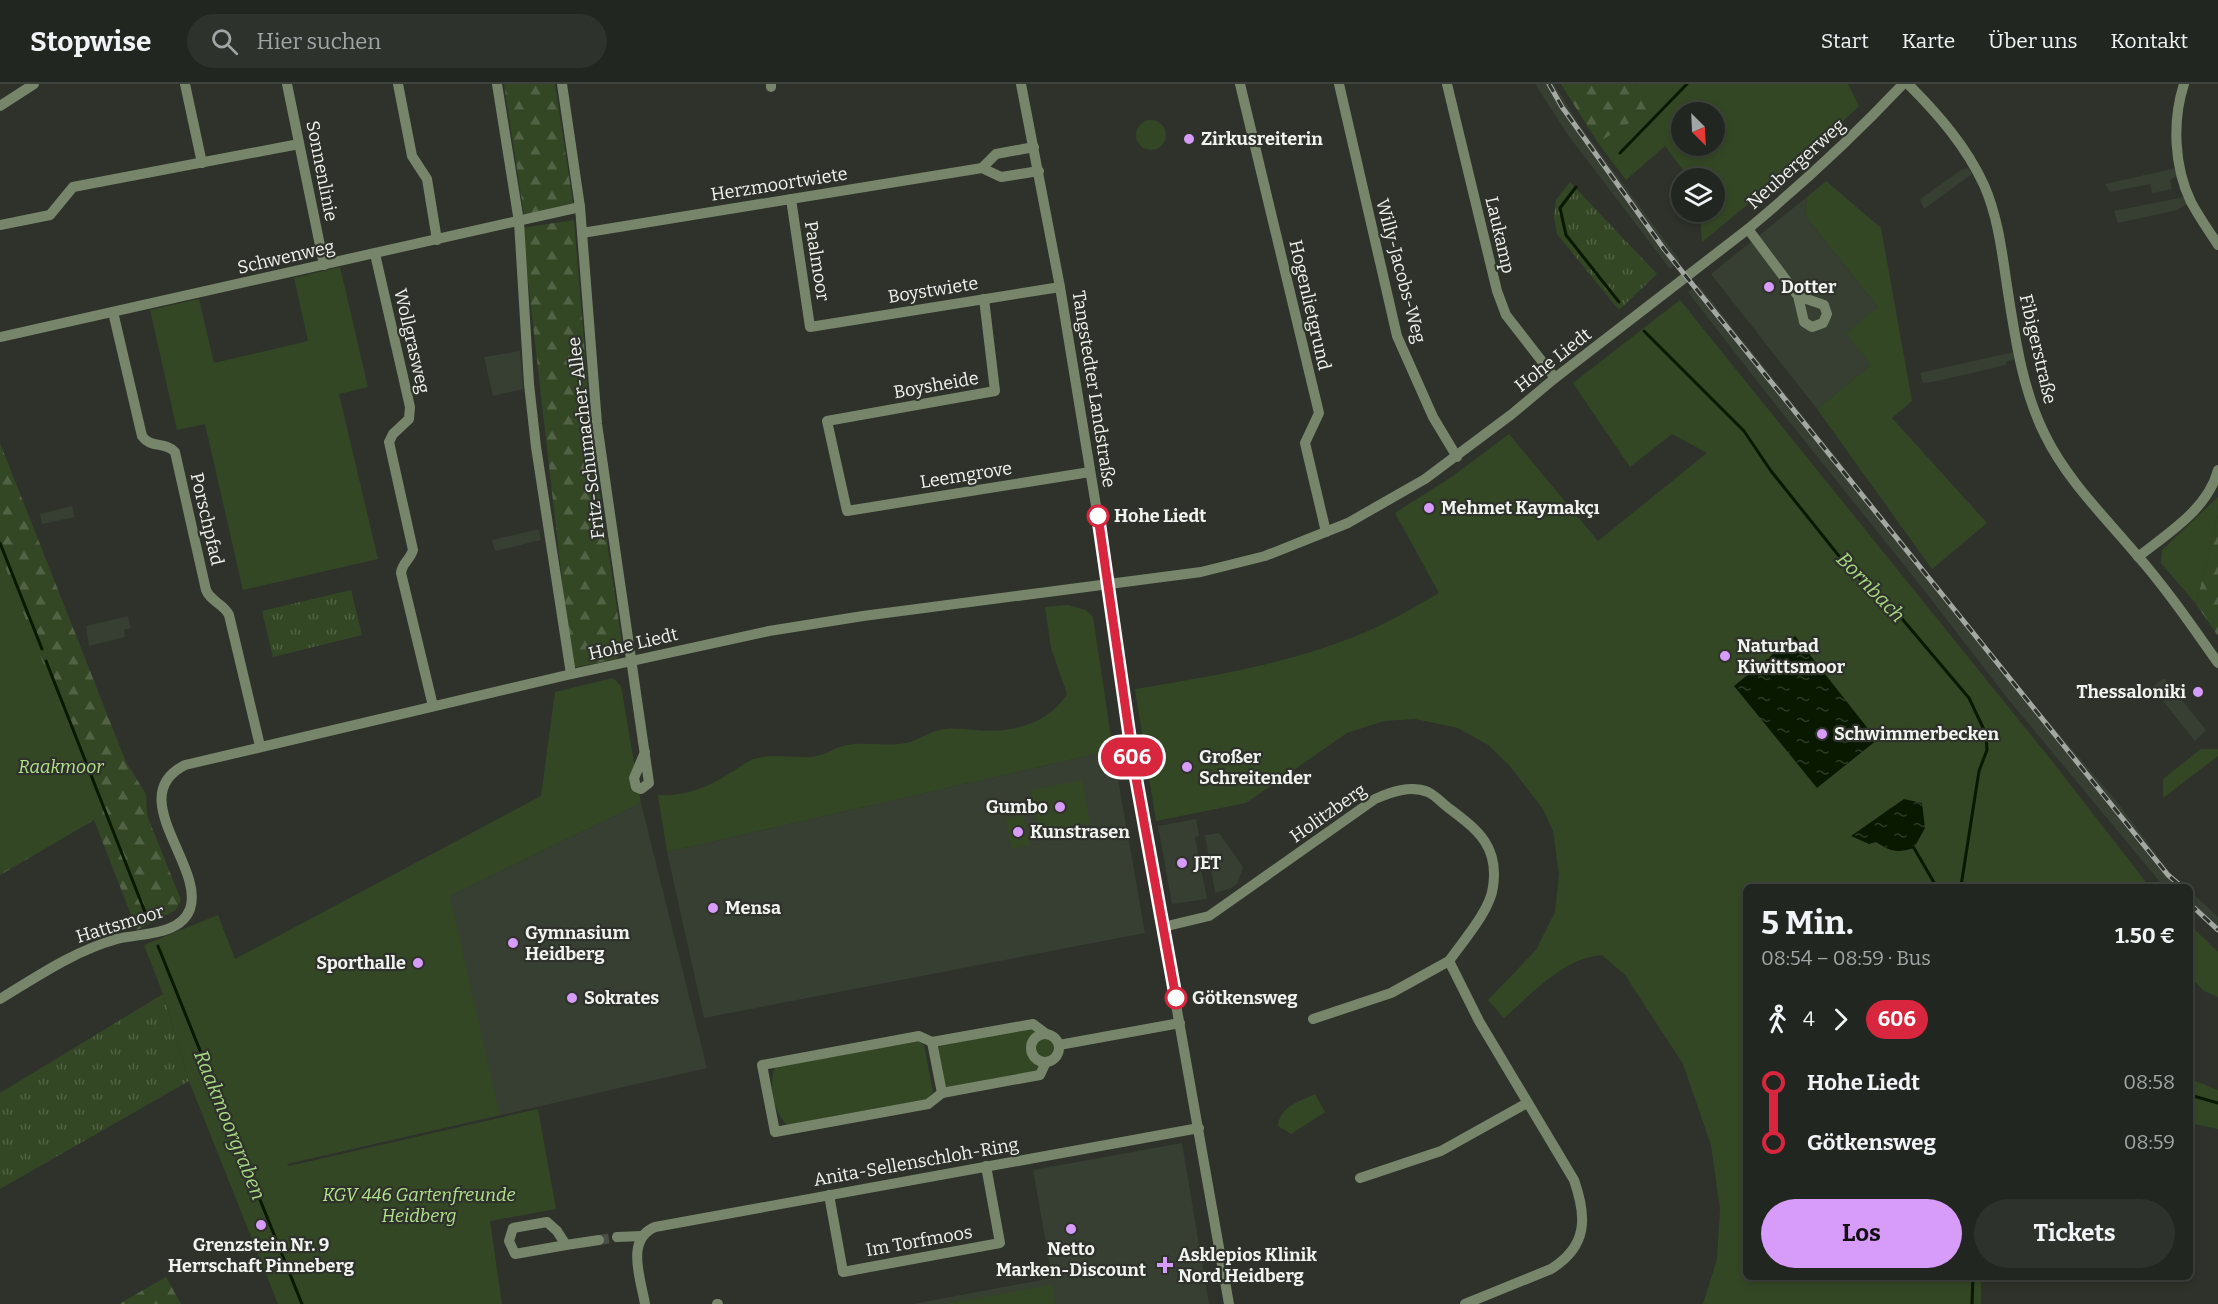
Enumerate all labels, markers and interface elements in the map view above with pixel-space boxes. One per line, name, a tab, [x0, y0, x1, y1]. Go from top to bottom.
search box	[187, 14, 607, 68]
text: Stopwise	[30, 25, 151, 58]
icon: search	[208, 25, 241, 58]
text: Hier suchen	[256, 28, 381, 55]
text: Start	[1821, 28, 1869, 54]
text: Karte	[1902, 28, 1955, 54]
text: Über uns	[1988, 28, 2078, 54]
text: Kontakt	[2111, 28, 2188, 54]
north arrow	[1671, 102, 1725, 156]
map controls	[1671, 102, 1725, 222]
street label: Neubergerweg	[1742, 114, 1850, 214]
street label: Sonnenlinie	[301, 119, 343, 223]
place label: Zirkusreiterin	[1201, 128, 1323, 150]
marker: Zirkusreiterin	[1182, 132, 1196, 146]
street label: Herzmoortwiete	[709, 162, 849, 206]
button: layers	[1671, 168, 1725, 222]
street label: Laukamp	[1480, 194, 1520, 276]
street label: Willy-Jacobs-Weg	[1371, 196, 1431, 346]
street label: Paalmoor	[800, 219, 834, 303]
street label: Schwenweg	[235, 235, 337, 279]
street label: Hogenlietgrund	[1284, 238, 1336, 373]
street label: Boystwiete	[886, 272, 980, 308]
place label: Dotter	[1781, 276, 1837, 298]
marker: Dotter	[1762, 280, 1776, 294]
street label: Wollgrasweg	[389, 286, 435, 396]
street label: Tangstedter Landstraße	[1068, 289, 1120, 489]
street label: Fibigerstraße	[2015, 292, 2061, 406]
street label: Hohe Liedt	[1510, 323, 1596, 397]
street label: Fritz-Schumacher-Allee	[563, 336, 609, 540]
street label: Boysheide	[892, 367, 980, 403]
street label: Leemgrove	[918, 457, 1014, 493]
street label: Porschpfad	[186, 470, 228, 568]
place label: Mehmet Kaymakçı	[1441, 497, 1600, 519]
marker: Mehmet Kaymakçı	[1422, 501, 1436, 515]
marker: Hohe Liedt	[1087, 505, 1109, 527]
place label: Hohe Liedt	[1114, 505, 1206, 527]
water label: Bornbach	[1832, 547, 1910, 627]
street label: Hohe Liedt	[586, 623, 680, 665]
place label: Naturbad Kiwittsmoor	[1737, 635, 1846, 678]
marker: Naturbad Kiwittsmoor	[1718, 649, 1732, 663]
place label: Thessaloniki	[2077, 681, 2186, 703]
marker: Thessaloniki	[2191, 685, 2205, 699]
place label: Schwimmerbecken	[1834, 723, 2000, 745]
marker: Schwimmerbecken	[1815, 727, 1829, 741]
line badge: 606	[1098, 738, 1166, 776]
text: 606	[1113, 744, 1151, 770]
place label: Großer Schreitender	[1199, 746, 1312, 789]
park label: Raakmoor	[18, 756, 104, 778]
marker: Großer Schreitender	[1180, 760, 1194, 774]
street label: Holitzberg	[1286, 779, 1370, 847]
place label: Gumbo	[986, 796, 1048, 818]
marker: Gumbo	[1053, 800, 1067, 814]
place label: Kunstrasen	[1030, 821, 1130, 843]
marker: Kunstrasen	[1011, 825, 1025, 839]
place label: JET	[1193, 852, 1221, 874]
marker: JET	[1175, 856, 1189, 870]
place label: Mensa	[725, 897, 781, 919]
street label: Hattsmoor	[73, 900, 167, 948]
marker: Mensa	[706, 901, 720, 915]
text: 5 Min.	[1761, 903, 1854, 943]
place label: Gymnasium Heidberg	[525, 922, 630, 965]
text: 1.50 €	[2115, 922, 2175, 949]
marker: Gymnasium Heidberg	[506, 936, 520, 950]
text: 08:54 – 08:59 · Bus	[1761, 946, 1931, 970]
place label: Sporthalle	[316, 952, 406, 974]
marker: Sporthalle	[411, 956, 425, 970]
place label: Sokrates	[584, 987, 659, 1009]
marker: Götkensweg	[1165, 987, 1187, 1009]
place label: Götkensweg	[1192, 987, 1298, 1009]
marker: Sokrates	[565, 991, 579, 1005]
icon: walk	[1761, 1003, 1794, 1036]
icon: forward	[1824, 1003, 1857, 1036]
text: 606	[1878, 1006, 1916, 1032]
text: 4	[1803, 1007, 1815, 1031]
water label: Raakmoorgraben	[189, 1047, 271, 1203]
text: Hohe Liedt	[1807, 1069, 1920, 1096]
text: 08:58	[2123, 1070, 2175, 1094]
text: Götkensweg	[1807, 1129, 1936, 1156]
text: 08:59	[2124, 1130, 2175, 1154]
street label: Anita-Sellenschloh-Ring	[812, 1133, 1020, 1191]
park label: KGV 446 Gartenfreunde Heidberg	[322, 1184, 516, 1227]
button: Los	[1761, 1199, 1962, 1268]
button: Tickets	[1974, 1199, 2175, 1268]
marker: Grenzstein Nr. 9 Herrschaft Pinneberg	[254, 1218, 268, 1232]
street label: Im Torfmoos	[864, 1221, 974, 1261]
marker: Netto Marken-Discount	[1064, 1222, 1078, 1236]
place label: Grenzstein Nr. 9 Herrschaft Pinneberg	[168, 1234, 355, 1277]
place label: Netto Marken-Discount	[996, 1238, 1146, 1281]
place label: Asklepios Klinik Nord Heidberg	[1178, 1244, 1317, 1287]
marker: Asklepios Klinik Nord Heidberg	[1156, 1256, 1174, 1274]

